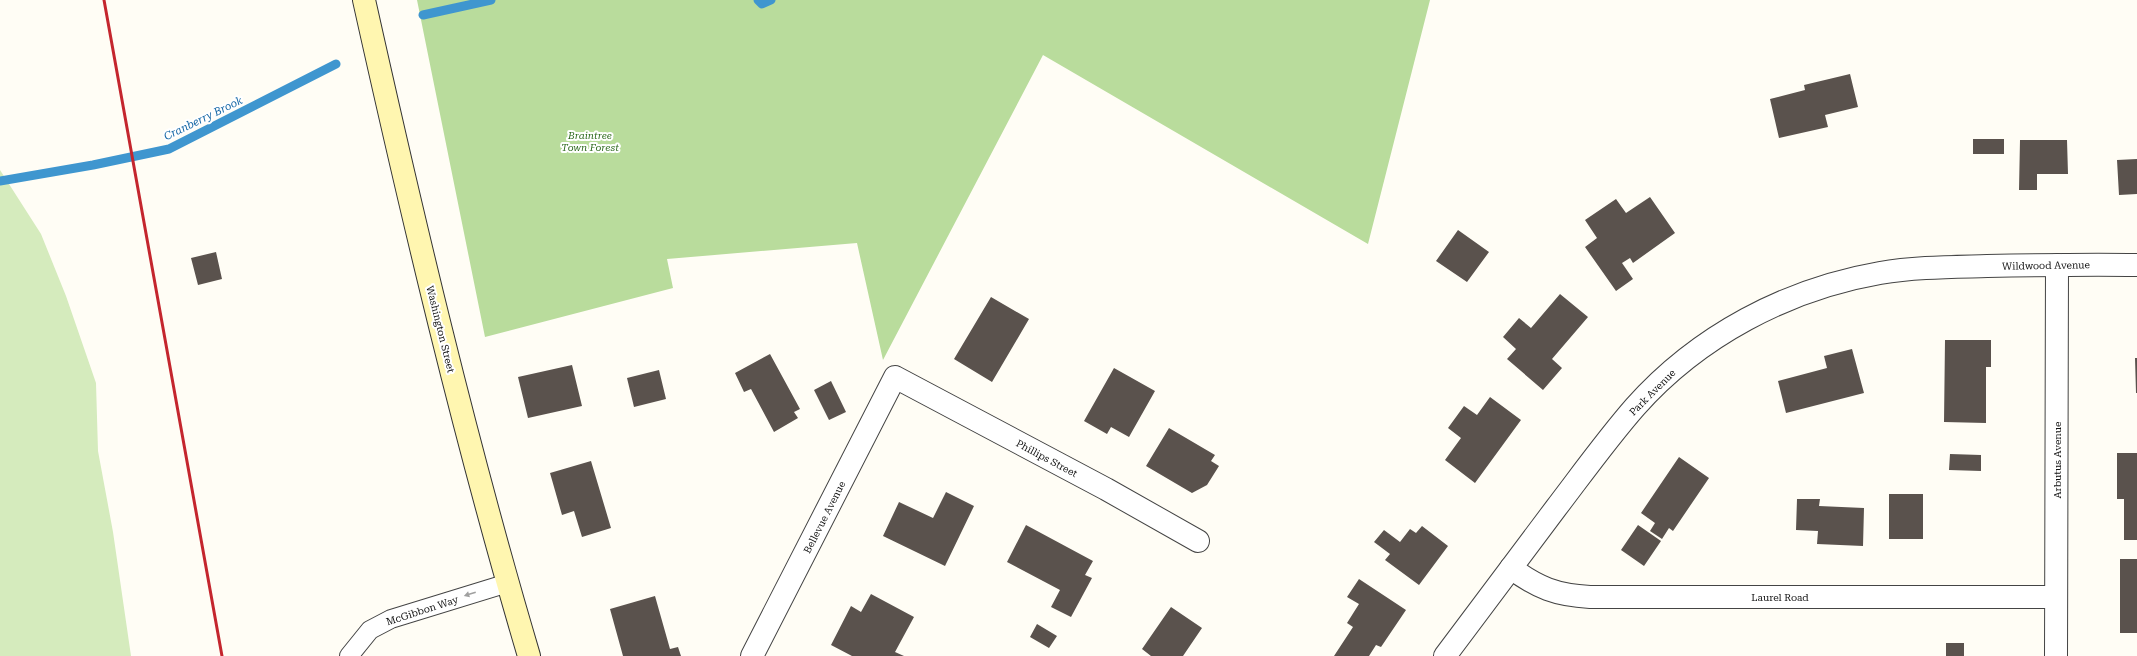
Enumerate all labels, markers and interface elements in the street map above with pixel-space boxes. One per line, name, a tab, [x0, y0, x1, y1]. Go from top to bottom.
water label: Cranberry Brook	[162, 94, 245, 143]
park label: Braintree Town Forest	[561, 130, 619, 153]
street label: Wildwood Avenue	[2002, 259, 2091, 272]
street label: Washington Street	[424, 284, 457, 374]
street label: Park Avenue	[1627, 367, 1678, 418]
street label: Arbutus Avenue	[2052, 421, 2063, 498]
street label: Phillips Street	[1014, 438, 1080, 479]
street label: Bellevue Avenue	[801, 479, 848, 555]
one-way arrow	[464, 591, 476, 597]
street label: Laurel Road	[1751, 592, 1809, 603]
street label: McGibbon Way	[385, 594, 460, 627]

